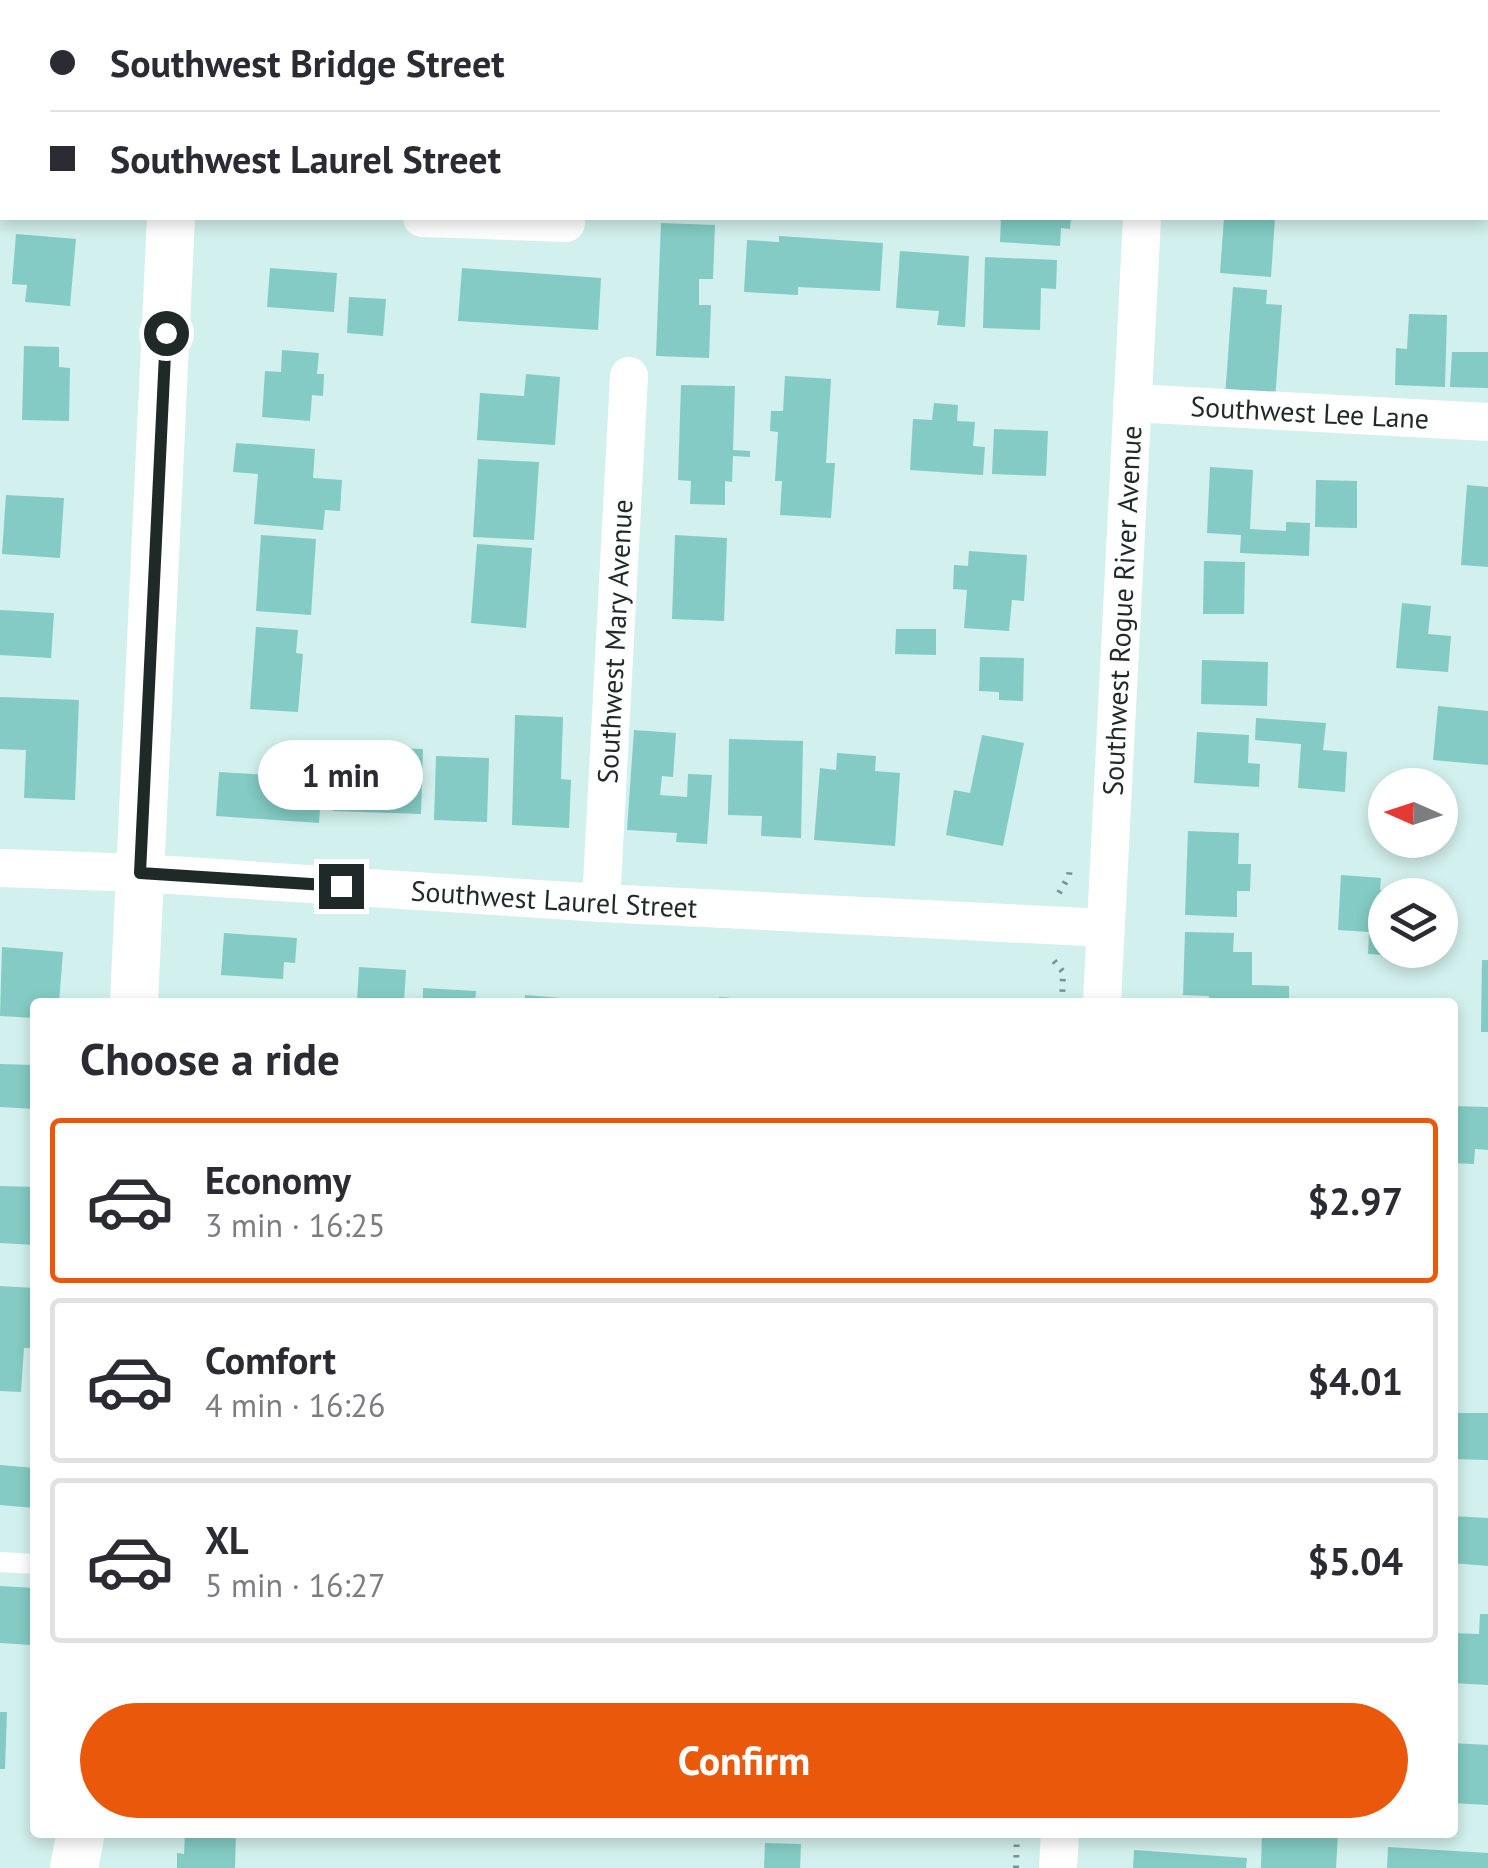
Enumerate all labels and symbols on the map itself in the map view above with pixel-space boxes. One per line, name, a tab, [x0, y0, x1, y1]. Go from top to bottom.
route start	[144, 311, 189, 356]
street label: Southwest Lee Lane	[1189, 387, 1430, 437]
street label: Southwest Rogue River Avenue	[1094, 425, 1149, 796]
street label: Southwest Mary Avenue	[588, 498, 640, 785]
callout: 1 min	[258, 741, 424, 811]
north arrow	[1368, 768, 1458, 858]
route end	[319, 864, 364, 909]
street label: Southwest Laurel Street	[410, 872, 699, 926]

